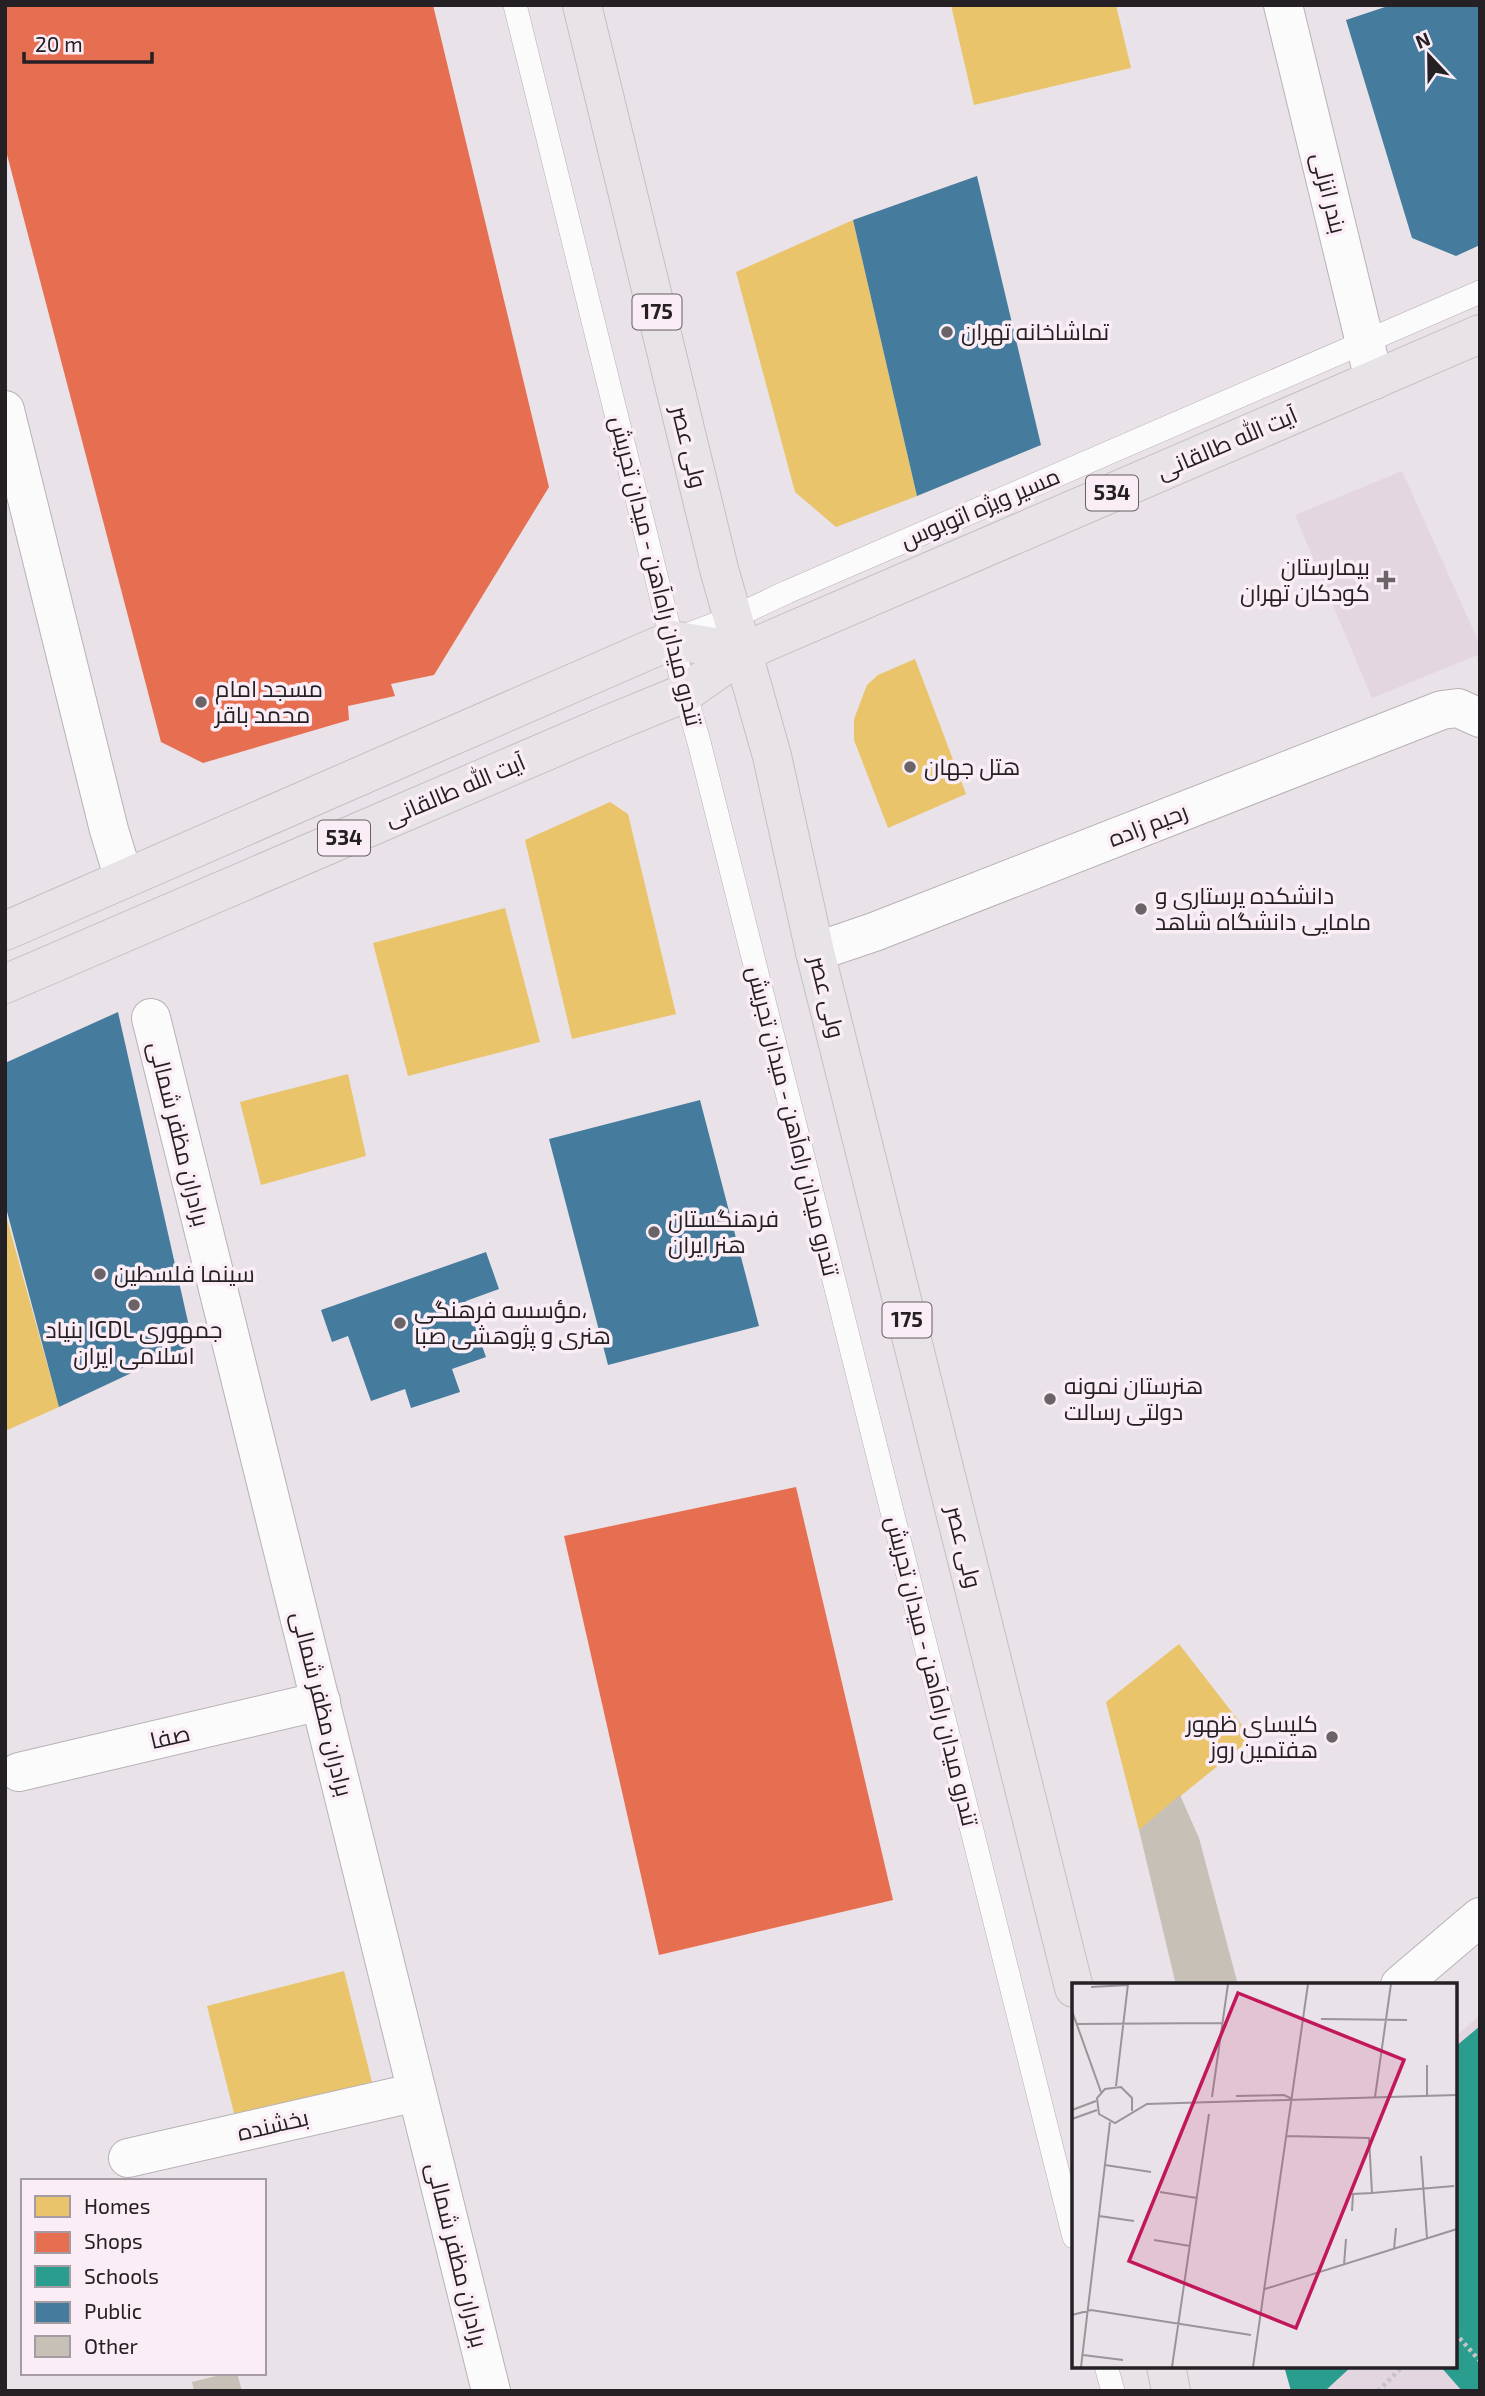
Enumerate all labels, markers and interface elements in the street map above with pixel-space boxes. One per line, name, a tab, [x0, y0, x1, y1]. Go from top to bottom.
scale bar	[24, 21, 152, 65]
north arrow	[1394, 21, 1464, 91]
text: N	[1412, 27, 1433, 53]
text: 20 m	[35, 31, 83, 56]
street label: بندر انزلی	[1305, 149, 1354, 236]
road number: 175	[632, 294, 682, 330]
place label: تماشاخانه تهران	[961, 317, 1109, 346]
marker: تماشاخانه تهران	[939, 324, 955, 340]
street label: آیت الله طالقانی	[1152, 400, 1301, 485]
street label: ولی عصر	[665, 401, 714, 491]
street label: تندرو میدان راه‌آهن - میدان تجریش	[604, 413, 709, 729]
street label: مسیر ویژه اتوبوس	[896, 461, 1064, 554]
road number: 534	[1086, 476, 1138, 510]
place label: بیمارستان کودکان تهران	[1240, 552, 1370, 607]
marker: بیمارستان کودکان تهران	[1376, 570, 1396, 590]
place label: مسجد امام محمد باقر	[213, 674, 323, 728]
marker: مسجد امام محمد باقر	[193, 694, 209, 710]
street label: آیت الله طالقانی	[380, 747, 529, 832]
place label: هتل جهان	[924, 752, 1020, 781]
marker: هتل جهان	[902, 759, 918, 775]
street label: رحیم زاده	[1104, 796, 1192, 855]
road number: 534	[318, 820, 370, 856]
place label: دانشکده پرستاری و مامایی دانشگاه شاهد	[1155, 881, 1371, 936]
marker: دانشکده پرستاری و مامایی دانشگاه شاهد	[1133, 901, 1149, 917]
street label: ولی عصر	[803, 951, 852, 1041]
street label: تندرو میدان راه‌آهن - میدان تجریش	[741, 963, 846, 1279]
street label: برادران مظفر شمالی	[142, 1038, 217, 1229]
place label: فرهنگستان هنر ایران	[668, 1204, 779, 1259]
marker: فرهنگستان هنر ایران	[646, 1224, 662, 1240]
place label: سینما فلسطین	[114, 1259, 255, 1288]
marker: سینما فلسطین	[92, 1266, 108, 1282]
place label: مؤسسه فرهنگی، هنری و پژوهشی صبا	[414, 1295, 611, 1351]
marker: بنیاد ICDL جمهوری اسلامی ایران	[126, 1297, 142, 1313]
road number: 175	[883, 1302, 932, 1338]
place label: بنیاد ICDL جمهوری اسلامی ایران	[46, 1315, 222, 1370]
marker: مؤسسه فرهنگی، هنری و پژوهشی صبا	[392, 1315, 408, 1331]
place label: هنرستان نمونه دولتی رسالت	[1064, 1371, 1203, 1426]
marker: هنرستان نمونه دولتی رسالت	[1042, 1391, 1058, 1407]
street label: ولی عصر	[940, 1501, 989, 1591]
street label: تندرو میدان راه‌آهن - میدان تجریش	[880, 1513, 985, 1829]
street label: برادران مظفر شمالی	[285, 1608, 360, 1799]
place label: کلیسای ظهور هفتمین روز	[1184, 1709, 1318, 1764]
street label: صفا	[147, 1718, 193, 1754]
marker: کلیسای ظهور هفتمین روز	[1324, 1729, 1340, 1745]
inset map	[1072, 1983, 1457, 2368]
street label: بخشنده	[234, 2102, 311, 2146]
street label: برادران مظفر شمالی	[420, 2159, 495, 2350]
legend	[21, 2179, 266, 2375]
text: Homes	[84, 2193, 150, 2218]
text: Shops	[84, 2228, 143, 2253]
text: Schools	[84, 2263, 159, 2288]
text: Public	[84, 2298, 142, 2323]
text: Other	[84, 2333, 139, 2358]

